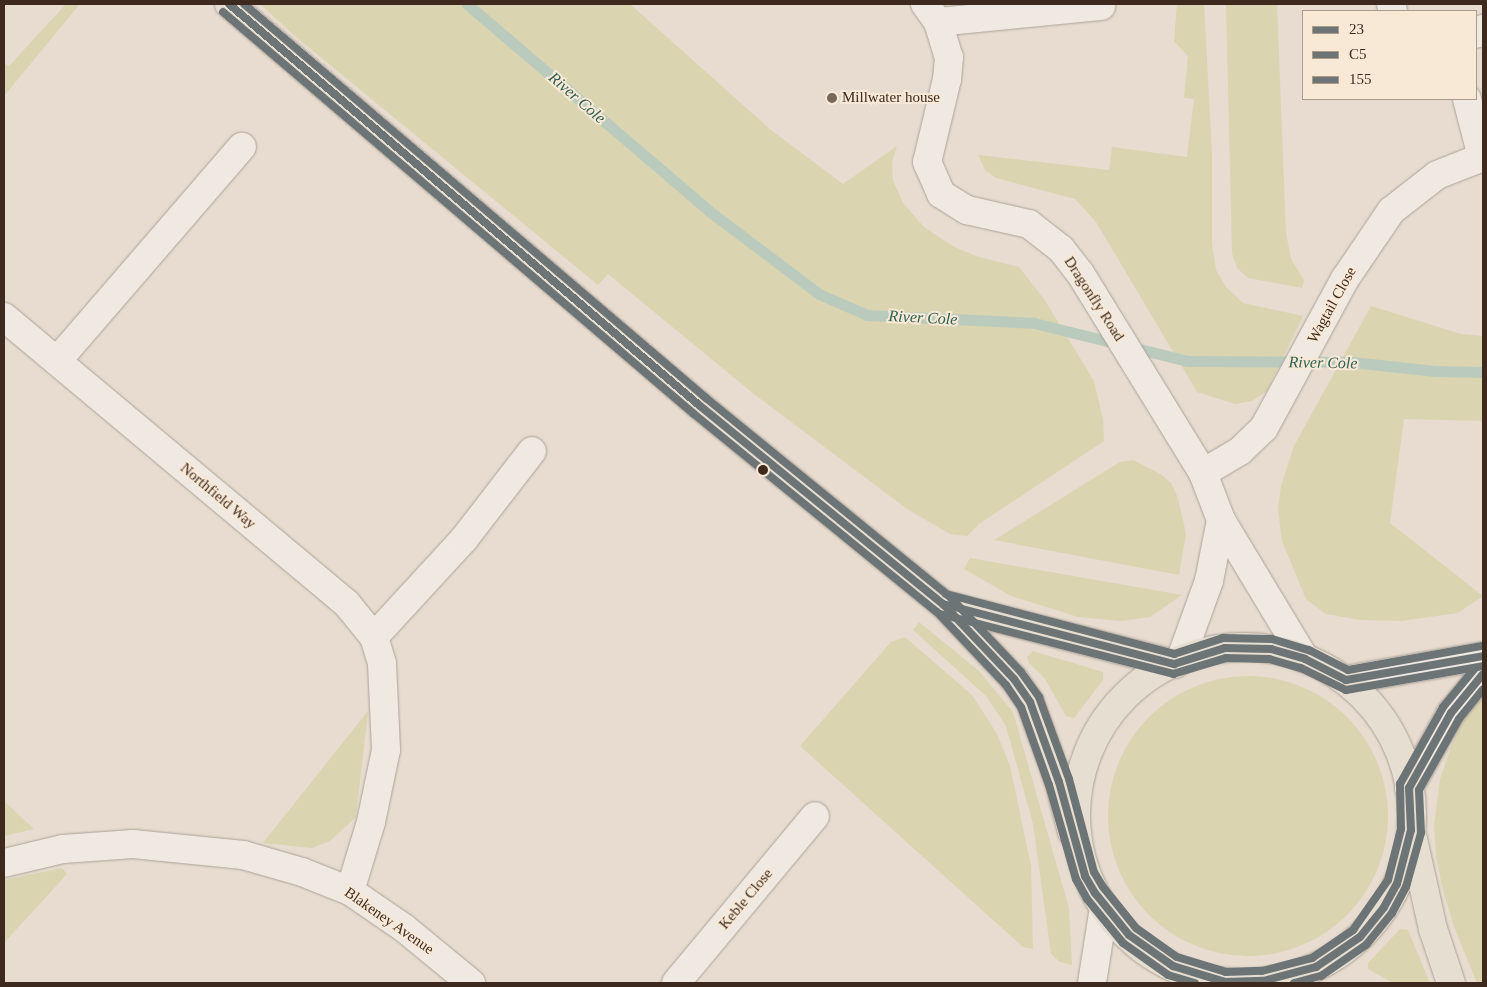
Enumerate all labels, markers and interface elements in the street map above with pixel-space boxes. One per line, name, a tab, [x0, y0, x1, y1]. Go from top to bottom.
legend	[1302, 10, 1477, 100]
text: 23	[1349, 21, 1364, 37]
text: C5	[1349, 46, 1367, 62]
water label: River Cole	[545, 68, 609, 128]
text: 155	[1349, 71, 1372, 87]
place label: Millwater house	[842, 89, 940, 107]
marker: Millwater house	[826, 92, 838, 104]
street label: Dragonfly Road	[1060, 253, 1128, 345]
street label: Wagtail Close	[1304, 264, 1360, 346]
water label: River Cole	[888, 307, 958, 329]
water label: River Cole	[1288, 353, 1358, 373]
street label: Northfield Way	[176, 459, 260, 533]
unlabelled marker	[758, 465, 768, 475]
street label: Keble Close	[715, 865, 777, 933]
street label: Blakeney Avenue	[340, 883, 438, 959]

